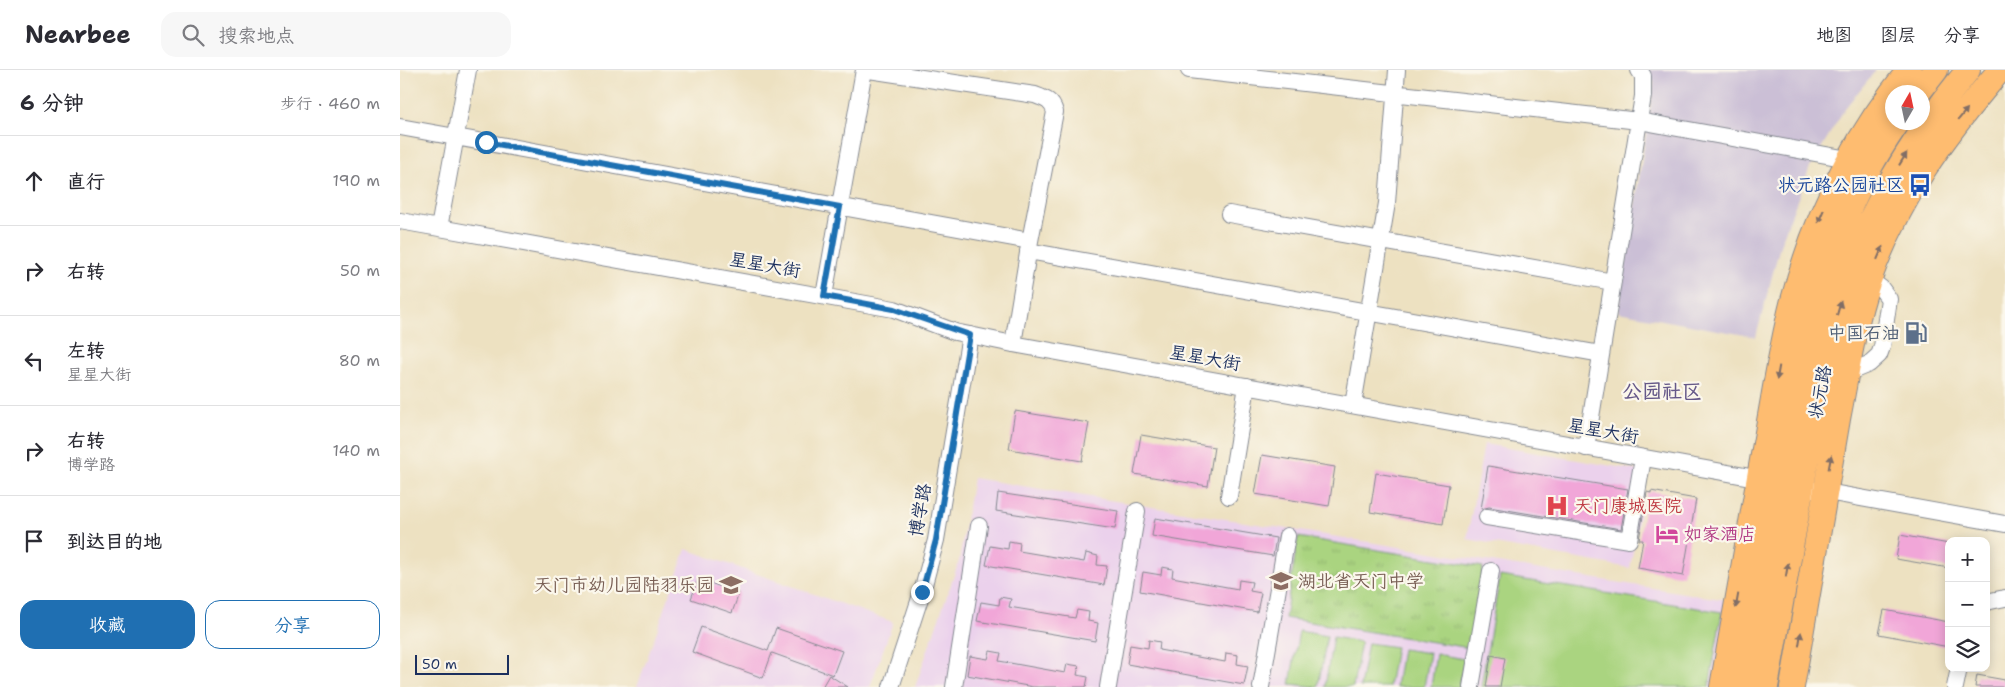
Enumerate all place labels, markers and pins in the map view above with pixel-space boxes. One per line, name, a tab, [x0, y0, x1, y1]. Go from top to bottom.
bus stop icon: 状元路公园社区	[1907, 172, 1933, 198]
place label: 状元路公园社区	[1778, 173, 1904, 197]
fuel station icon: 中国石油	[1903, 320, 1929, 346]
place label: 中国石油	[1828, 321, 1900, 345]
hospital icon: 天门康城医院	[1544, 493, 1570, 519]
place label: 天门康城医院	[1574, 494, 1682, 518]
hotel icon: 如家酒店	[1654, 521, 1680, 547]
place label: 如家酒店	[1684, 522, 1756, 546]
school or university icon: 湖北省天门中学	[1268, 568, 1294, 594]
place label: 湖北省天门中学	[1298, 569, 1424, 593]
school or university icon: 天门市幼儿园陆羽乐园	[718, 572, 744, 598]
place label: 天门市幼儿园陆羽乐园	[534, 573, 714, 597]

